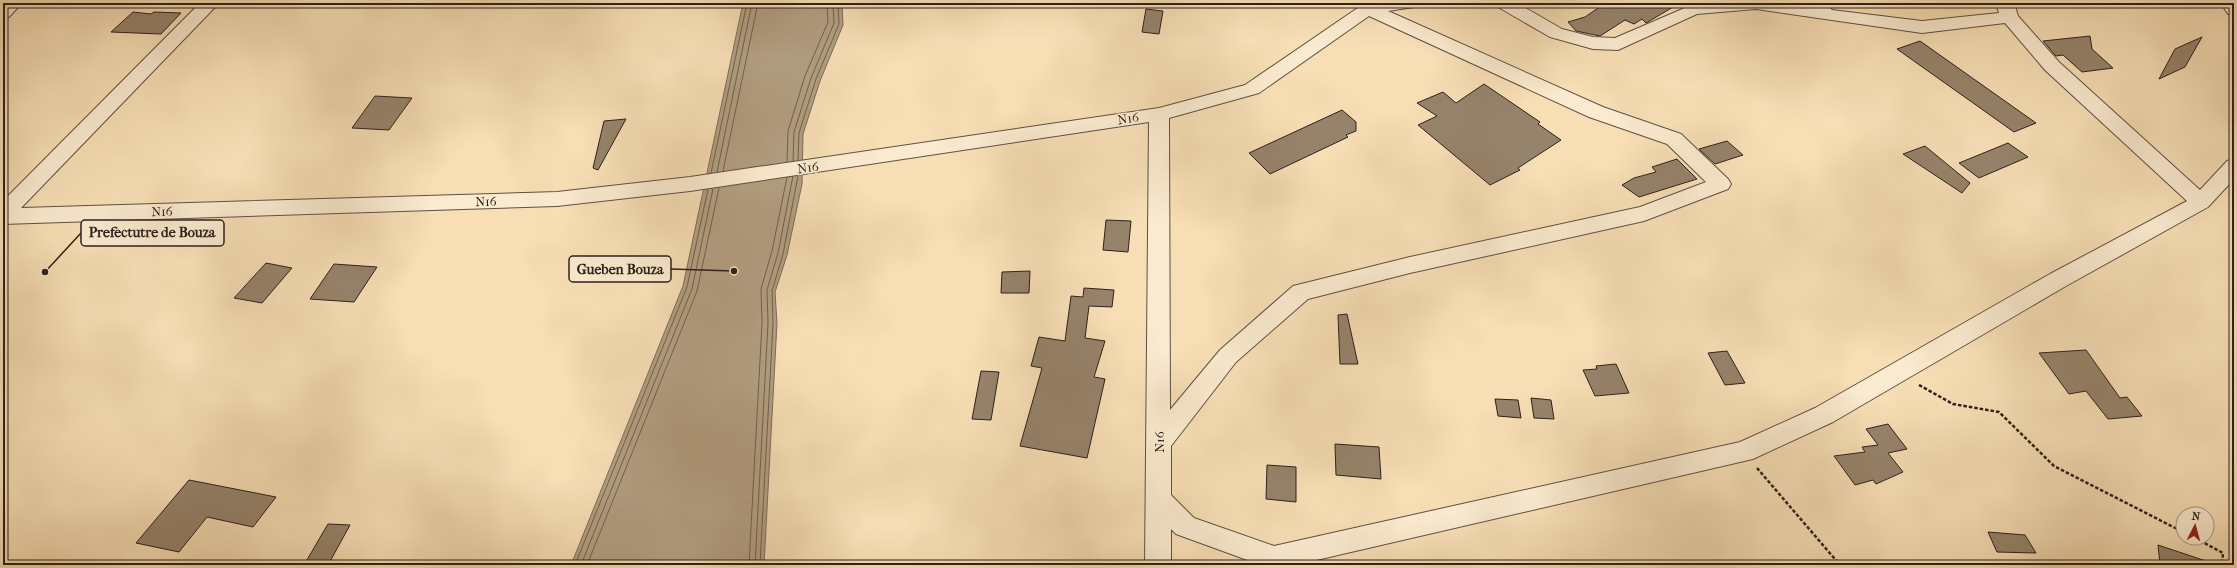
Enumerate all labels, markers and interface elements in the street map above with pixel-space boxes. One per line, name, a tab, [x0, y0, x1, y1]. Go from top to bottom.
street label: N16	[1116, 109, 1141, 128]
street label: N16	[796, 158, 821, 176]
street label: N16	[475, 194, 498, 209]
street label: N16	[151, 204, 174, 219]
callout: Prefectutre de Bouza	[81, 220, 224, 246]
text: Prefectutre de Bouza	[89, 224, 216, 241]
callout: Gueben Bouza	[569, 256, 671, 282]
text: Gueben Bouza	[577, 261, 664, 278]
street label: N16	[1152, 430, 1167, 453]
north arrow	[2175, 506, 2215, 546]
text: N	[2191, 510, 2201, 524]

